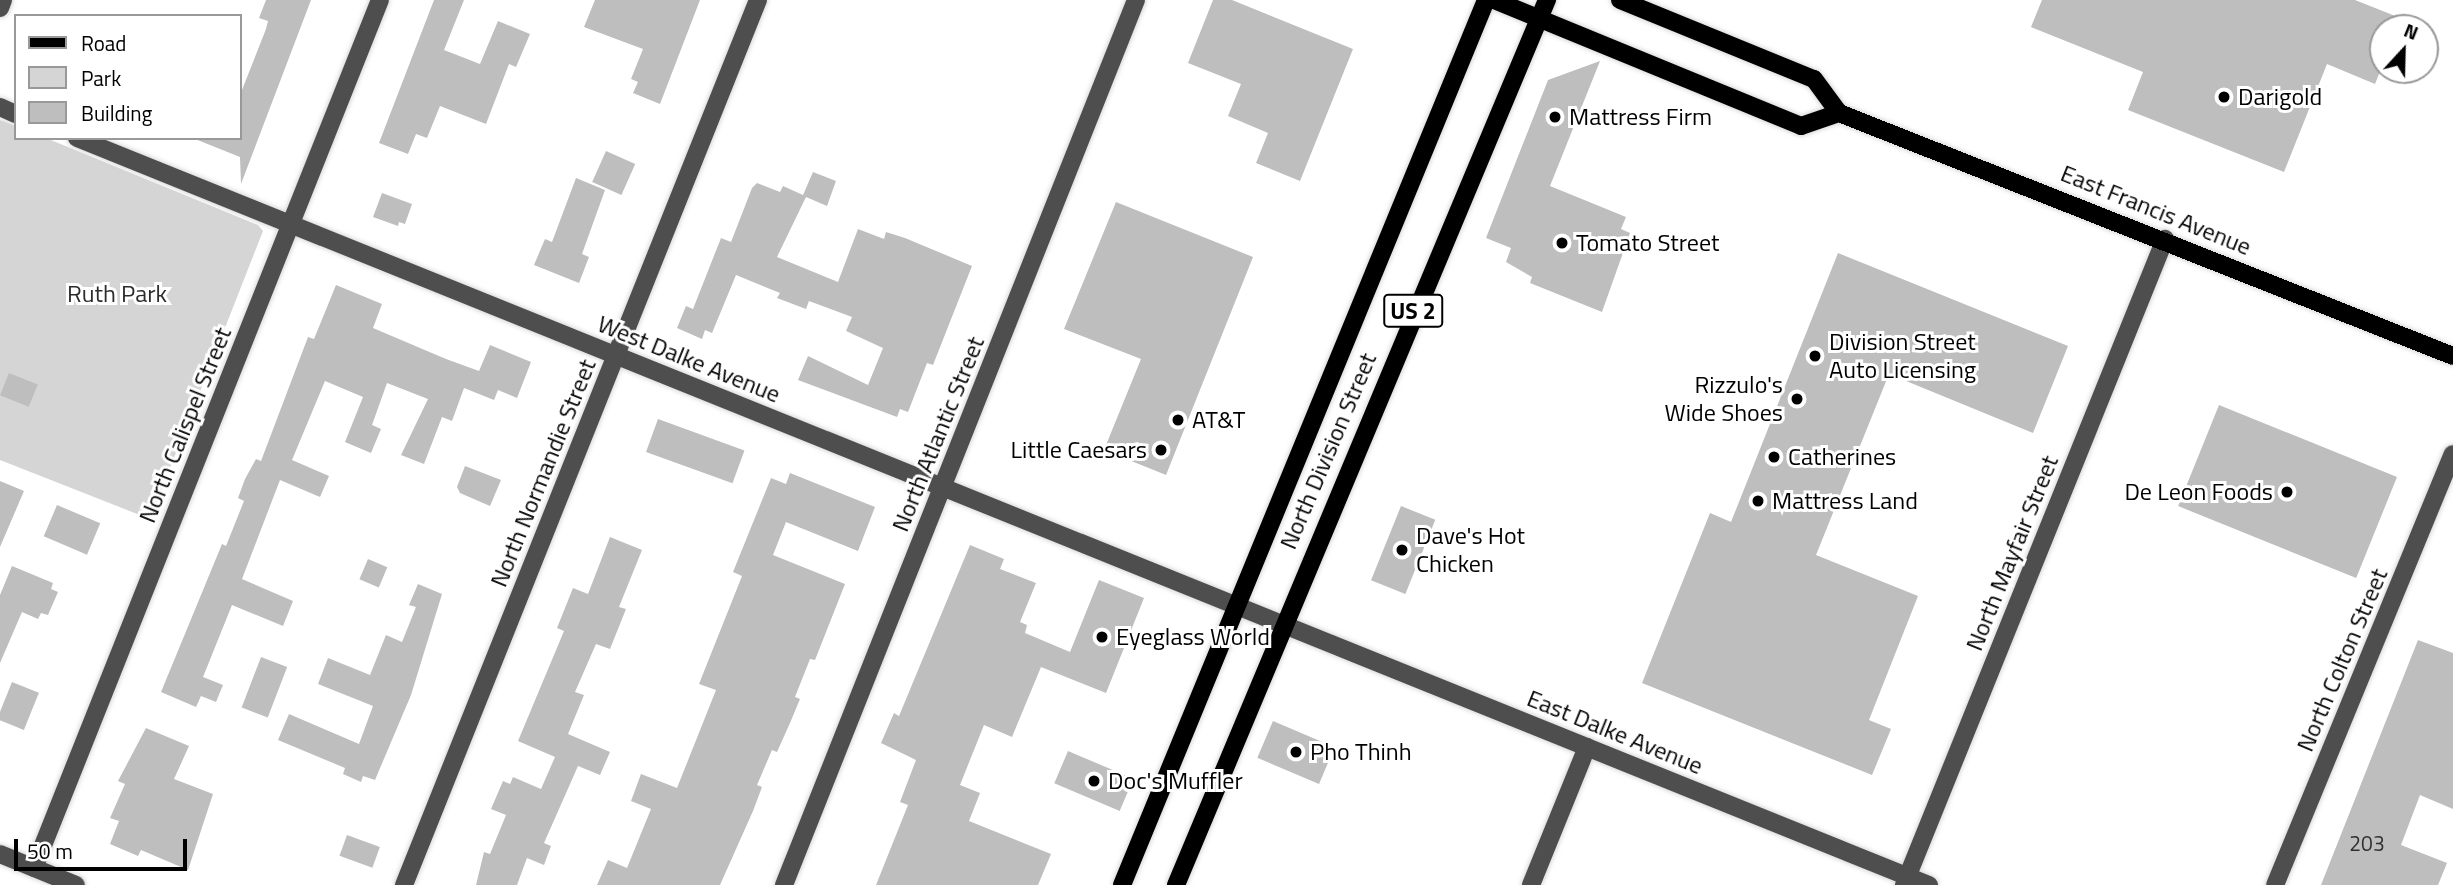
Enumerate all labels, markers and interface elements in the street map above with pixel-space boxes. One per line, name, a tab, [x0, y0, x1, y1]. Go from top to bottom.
legend	[14, 14, 242, 140]
north arrow	[2369, 14, 2439, 84]
text: N	[2400, 15, 2423, 47]
text: Road	[81, 27, 126, 59]
text: Park	[81, 62, 121, 94]
place label: Darigold	[2238, 83, 2322, 111]
marker: Darigold	[2216, 89, 2232, 105]
text: Building	[81, 97, 152, 129]
place label: Mattress Firm	[1569, 103, 1712, 131]
marker: Mattress Firm	[1547, 109, 1563, 125]
street label: East Francis Avenue	[2057, 159, 2255, 261]
place label: Tomato Street	[1576, 229, 1719, 257]
marker: Tomato Street	[1554, 235, 1570, 251]
park label: Ruth Park	[67, 280, 167, 308]
road number: US 2	[1383, 292, 1443, 330]
street label: West Dalke Avenue	[593, 309, 785, 409]
street label: North Calispel Street	[133, 323, 237, 527]
place label: Division Street Auto Licensing	[1829, 328, 1976, 384]
street label: North Atlantic Street	[886, 332, 990, 536]
marker: Division Street Auto Licensing	[1807, 348, 1823, 364]
street label: North Division Street	[1274, 349, 1382, 553]
street label: North Normandie Street	[484, 355, 602, 591]
place label: Rizzulo's Wide Shoes	[1665, 371, 1783, 427]
marker: Rizzulo's Wide Shoes	[1789, 391, 1805, 407]
place label: AT&T	[1192, 406, 1245, 434]
marker: AT&T	[1170, 412, 1186, 428]
place label: Little Caesars	[1011, 436, 1147, 464]
marker: Little Caesars	[1153, 442, 1169, 458]
place label: Catherines	[1788, 443, 1896, 471]
marker: Catherines	[1766, 449, 1782, 465]
street label: North Mayfair Street	[1960, 451, 2064, 655]
place label: De Leon Foods	[2124, 478, 2273, 506]
marker: De Leon Foods	[2279, 484, 2295, 500]
place label: Mattress Land	[1772, 487, 1918, 515]
marker: Mattress Land	[1750, 493, 1766, 509]
place label: Dave's Hot Chicken	[1416, 522, 1525, 578]
marker: Dave's Hot Chicken	[1394, 542, 1410, 558]
street label: North Colton Street	[2290, 564, 2394, 756]
place label: Eyeglass World	[1116, 623, 1270, 651]
marker: Eyeglass World	[1094, 629, 1110, 645]
street label: East Dalke Avenue	[1523, 684, 1707, 780]
place label: Pho Thinh	[1310, 738, 1412, 766]
marker: Pho Thinh	[1288, 744, 1304, 760]
place label: Doc's Muffler	[1108, 767, 1243, 795]
marker: Doc's Muffler	[1086, 773, 1102, 789]
scale bar	[18, 826, 191, 870]
house number: 203	[2349, 830, 2385, 856]
text: 50 m	[27, 835, 73, 867]

